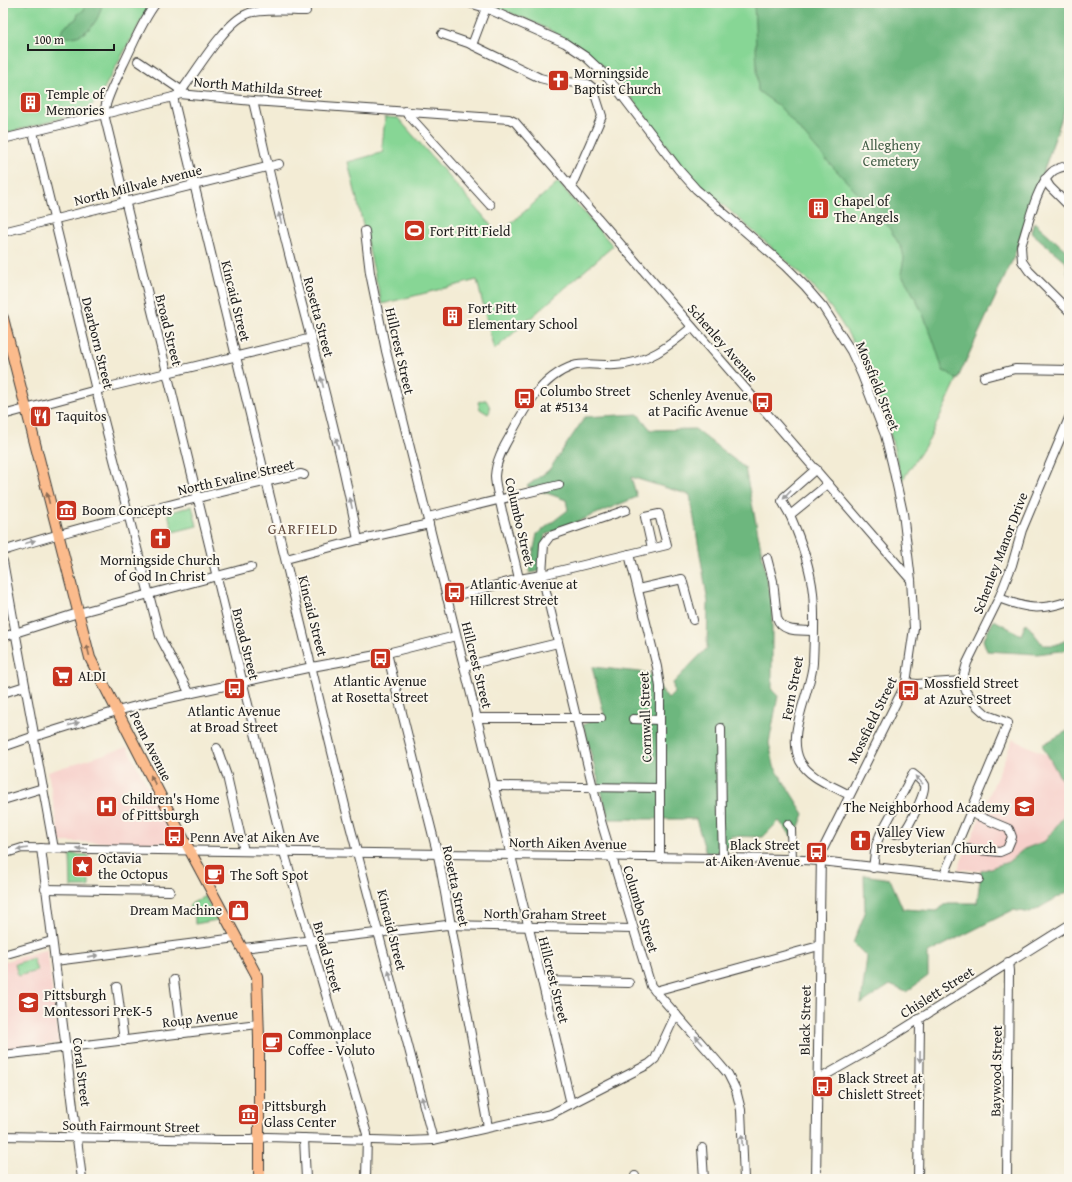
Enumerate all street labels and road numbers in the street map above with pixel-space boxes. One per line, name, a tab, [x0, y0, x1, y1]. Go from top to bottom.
street label: North Mathilda Street	[193, 71, 323, 103]
street label: North Millvale Avenue	[72, 159, 204, 211]
street label: Kincaid Street	[216, 258, 256, 344]
street label: Rosetta Street	[299, 275, 339, 359]
street label: Broad Street	[150, 292, 188, 368]
street label: Dearborn Street	[77, 295, 119, 391]
street label: Schenley Avenue	[683, 299, 763, 387]
street label: Hillcrest Street	[380, 306, 420, 396]
street label: Mossfield Street	[851, 338, 905, 434]
street label: North Evaline Street	[176, 454, 296, 500]
street label: Columbo Street	[500, 476, 540, 568]
street label: Schenley Manor Drive	[968, 489, 1033, 617]
street label: Kincaid Street	[293, 573, 333, 659]
street label: Broad Street	[227, 606, 265, 682]
street label: Hillcrest Street	[457, 620, 497, 710]
street label: Fern Street	[776, 654, 808, 722]
street label: Cornwall Street	[633, 671, 657, 763]
street label: Mossfield Street	[842, 673, 902, 767]
street label: Penn Avenue	[125, 708, 177, 785]
street label: North Aiken Avenue	[509, 832, 627, 854]
street label: Rosetta Street	[438, 844, 474, 928]
street label: Columbo Street	[618, 863, 664, 955]
street label: Kincaid Street	[372, 887, 412, 973]
street label: North Graham Street	[483, 903, 607, 925]
street label: Broad Street	[308, 919, 348, 995]
street label: Hillcrest Street	[534, 935, 574, 1025]
street label: Chislett Street	[896, 961, 978, 1023]
street label: Black Street	[794, 985, 816, 1055]
street label: Roup Avenue	[161, 1003, 240, 1033]
street label: Baywood Street	[985, 1025, 1007, 1117]
street label: Coral Street	[68, 1036, 96, 1108]
street label: South Fairmount Street	[62, 1115, 200, 1137]

